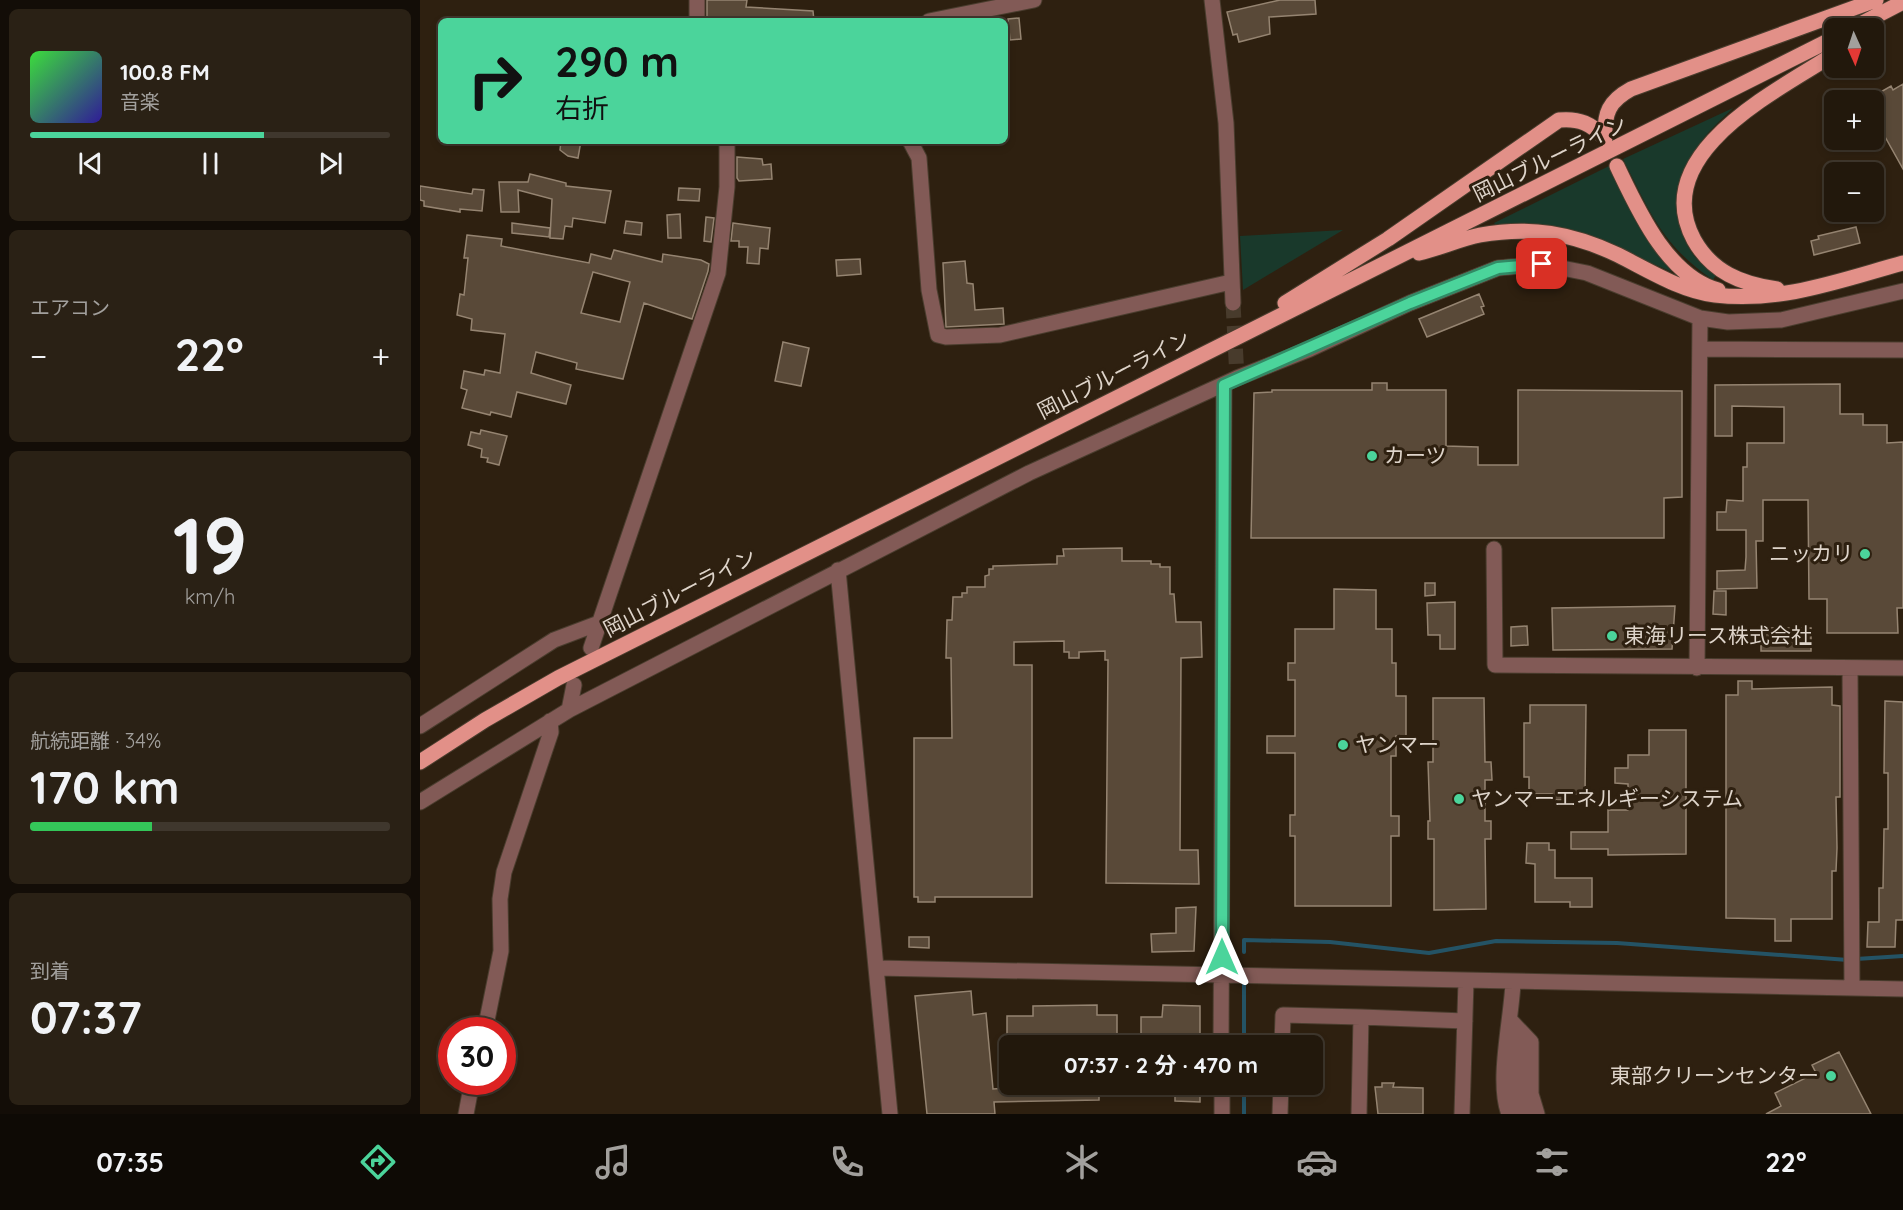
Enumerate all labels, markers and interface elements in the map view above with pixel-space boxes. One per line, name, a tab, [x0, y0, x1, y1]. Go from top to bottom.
north arrow	[1824, 18, 1884, 78]
map controls	[1824, 18, 1884, 222]
text: 290 m	[555, 35, 679, 88]
icon: right	[456, 42, 534, 120]
text: 100.8 FM	[120, 58, 210, 86]
text: 音楽	[120, 89, 160, 114]
button: +	[1824, 90, 1884, 150]
text: 右折	[555, 91, 609, 125]
street label: 岡山ブルーライン	[1468, 110, 1631, 207]
icon: previous	[74, 147, 107, 180]
icon: pause	[194, 147, 227, 180]
icon: next	[314, 147, 347, 180]
button: −	[1824, 162, 1884, 222]
pin	[1516, 238, 1567, 289]
icon: arrive	[1525, 247, 1558, 280]
text: エアコン	[30, 295, 110, 320]
street label: 岡山ブルーライン	[1033, 324, 1194, 424]
text: 22°	[175, 326, 244, 382]
text: −	[30, 335, 47, 376]
text: +	[371, 335, 390, 376]
place label: カーツ	[1384, 442, 1447, 468]
marker: カーツ	[1365, 449, 1379, 463]
text: 19	[173, 496, 247, 594]
place label: ニッカリ	[1769, 540, 1853, 566]
street label: 岡山ブルーライン	[599, 542, 760, 642]
marker: ニッカリ	[1858, 547, 1872, 561]
text: km/h	[185, 584, 235, 609]
place label: 東海リース株式会社	[1624, 622, 1812, 648]
marker: 東海リース株式会社	[1605, 629, 1619, 643]
text: 航続距離 · 34%	[30, 728, 161, 753]
place label: ヤンマー	[1355, 731, 1439, 757]
marker: ヤンマー	[1336, 738, 1350, 752]
text: 170 km	[30, 759, 180, 815]
place label: ヤンマーエネルギーシステム	[1471, 785, 1743, 811]
marker: ヤンマーエネルギーシステム	[1452, 792, 1466, 806]
position arrow	[1190, 925, 1254, 989]
text: 到着	[30, 958, 70, 983]
text: 07:37	[30, 989, 142, 1045]
speed limit sign: 30	[438, 1017, 516, 1095]
text: 07:37 · 2 分 · 470 m	[1064, 1051, 1258, 1079]
place label: 東部クリーンセンター	[1610, 1062, 1819, 1088]
marker: 東部クリーンセンター	[1824, 1069, 1838, 1083]
icon: directions	[357, 1141, 399, 1183]
icon: music	[592, 1141, 634, 1183]
icon: phone	[826, 1141, 868, 1183]
icon: climate	[1061, 1141, 1103, 1183]
icon: car	[1296, 1141, 1338, 1183]
icon: filters	[1531, 1141, 1573, 1183]
text: 07:35	[96, 1145, 164, 1179]
text: 22°	[1765, 1145, 1807, 1179]

